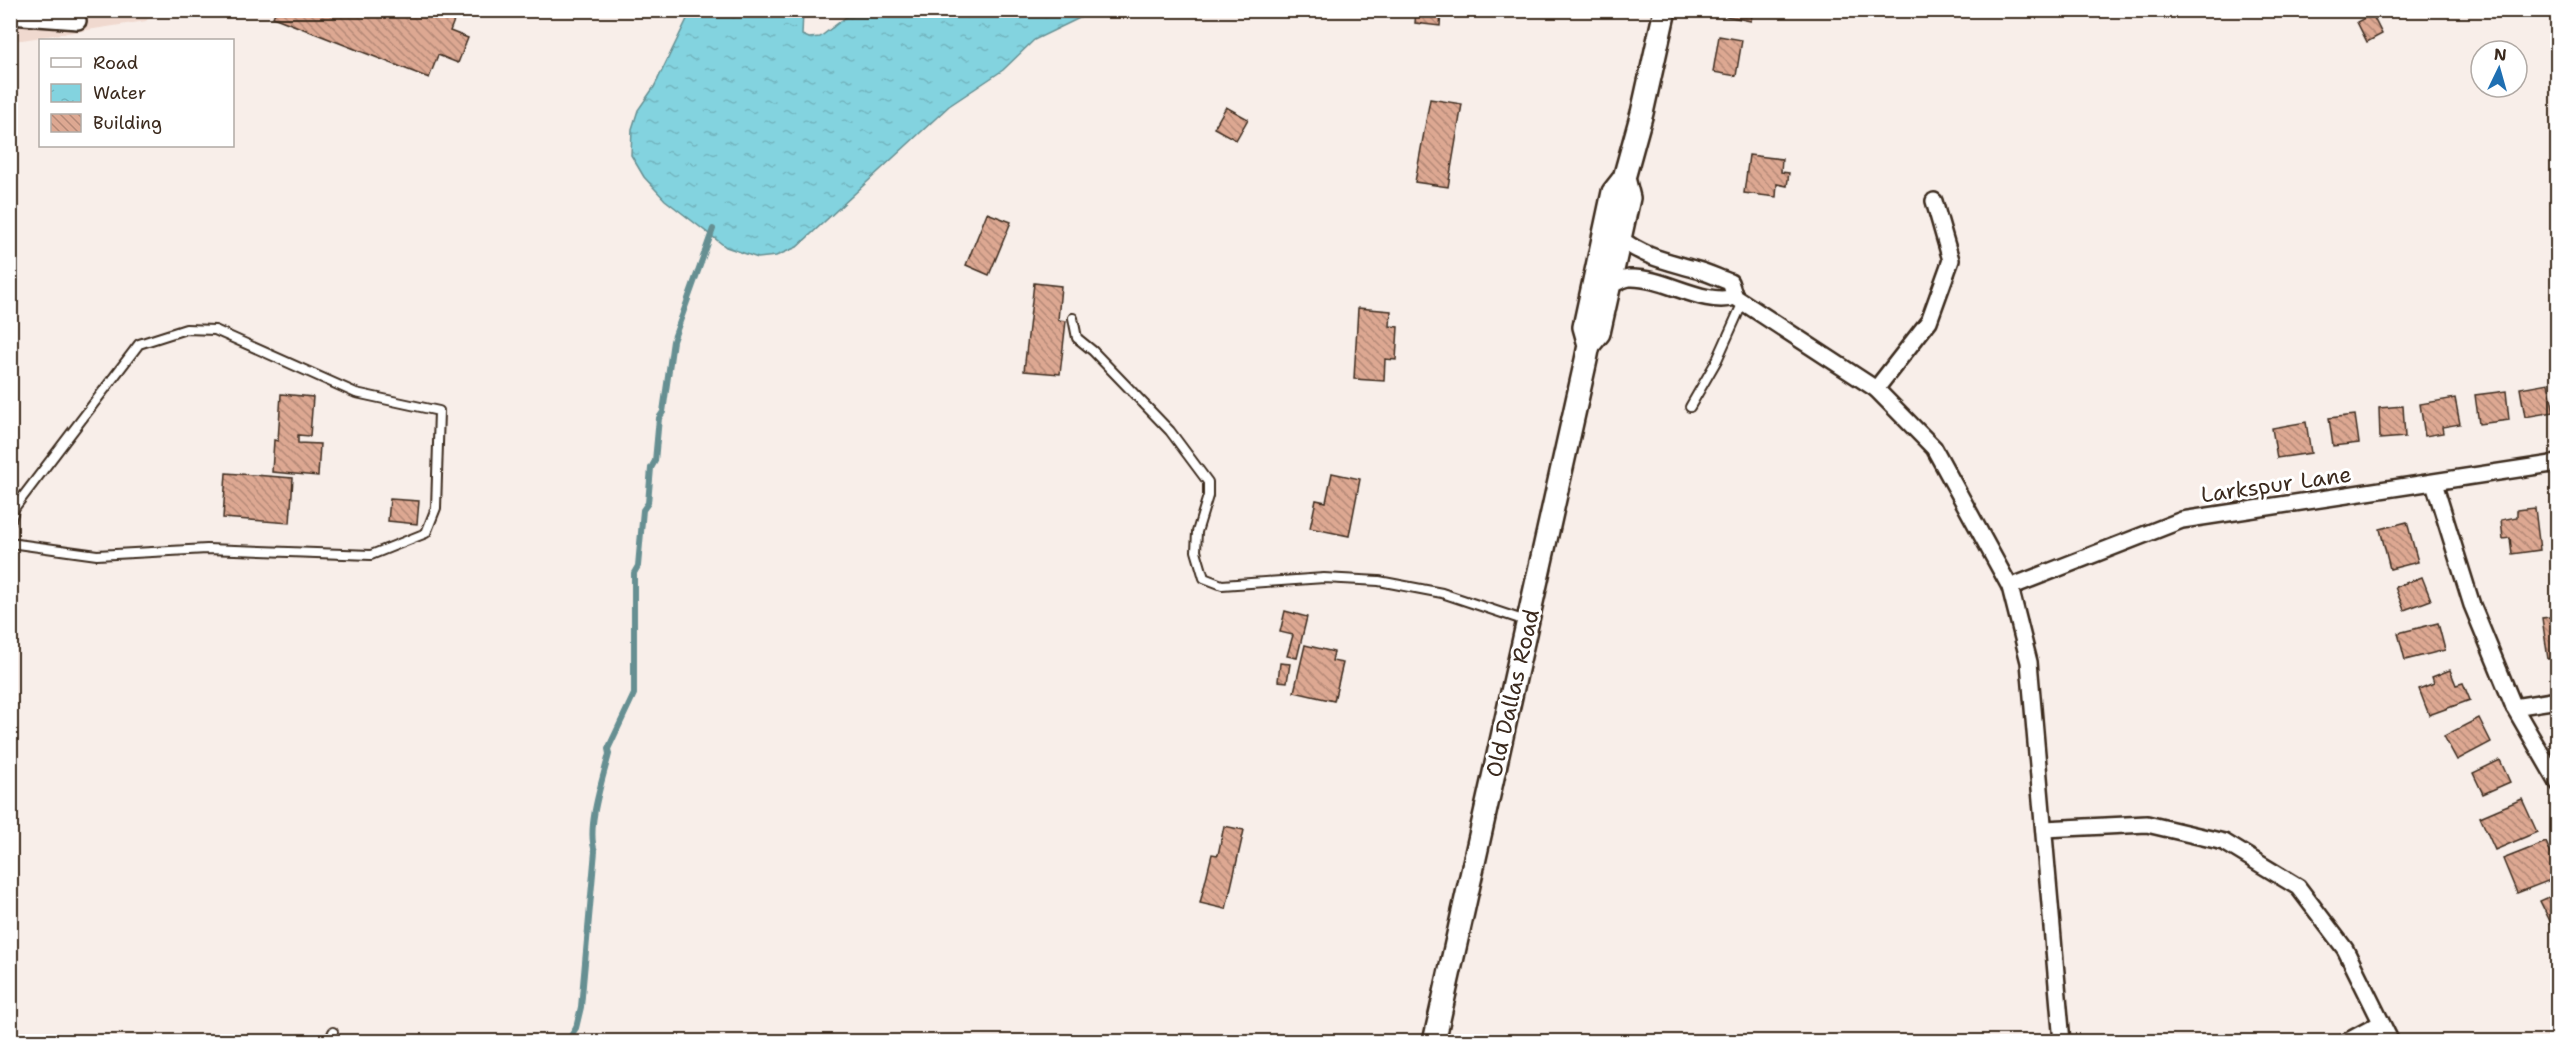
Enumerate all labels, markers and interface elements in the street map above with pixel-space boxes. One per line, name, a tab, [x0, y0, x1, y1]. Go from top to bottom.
legend	[39, 39, 234, 147]
north arrow	[2469, 39, 2529, 99]
text: N	[2493, 44, 2507, 66]
text: Road	[93, 51, 138, 75]
text: Water	[93, 81, 146, 105]
text: Building	[93, 111, 162, 135]
street label: Larkspur Lane	[2199, 460, 2353, 509]
street label: Old Dallas Road	[1479, 606, 1546, 780]

